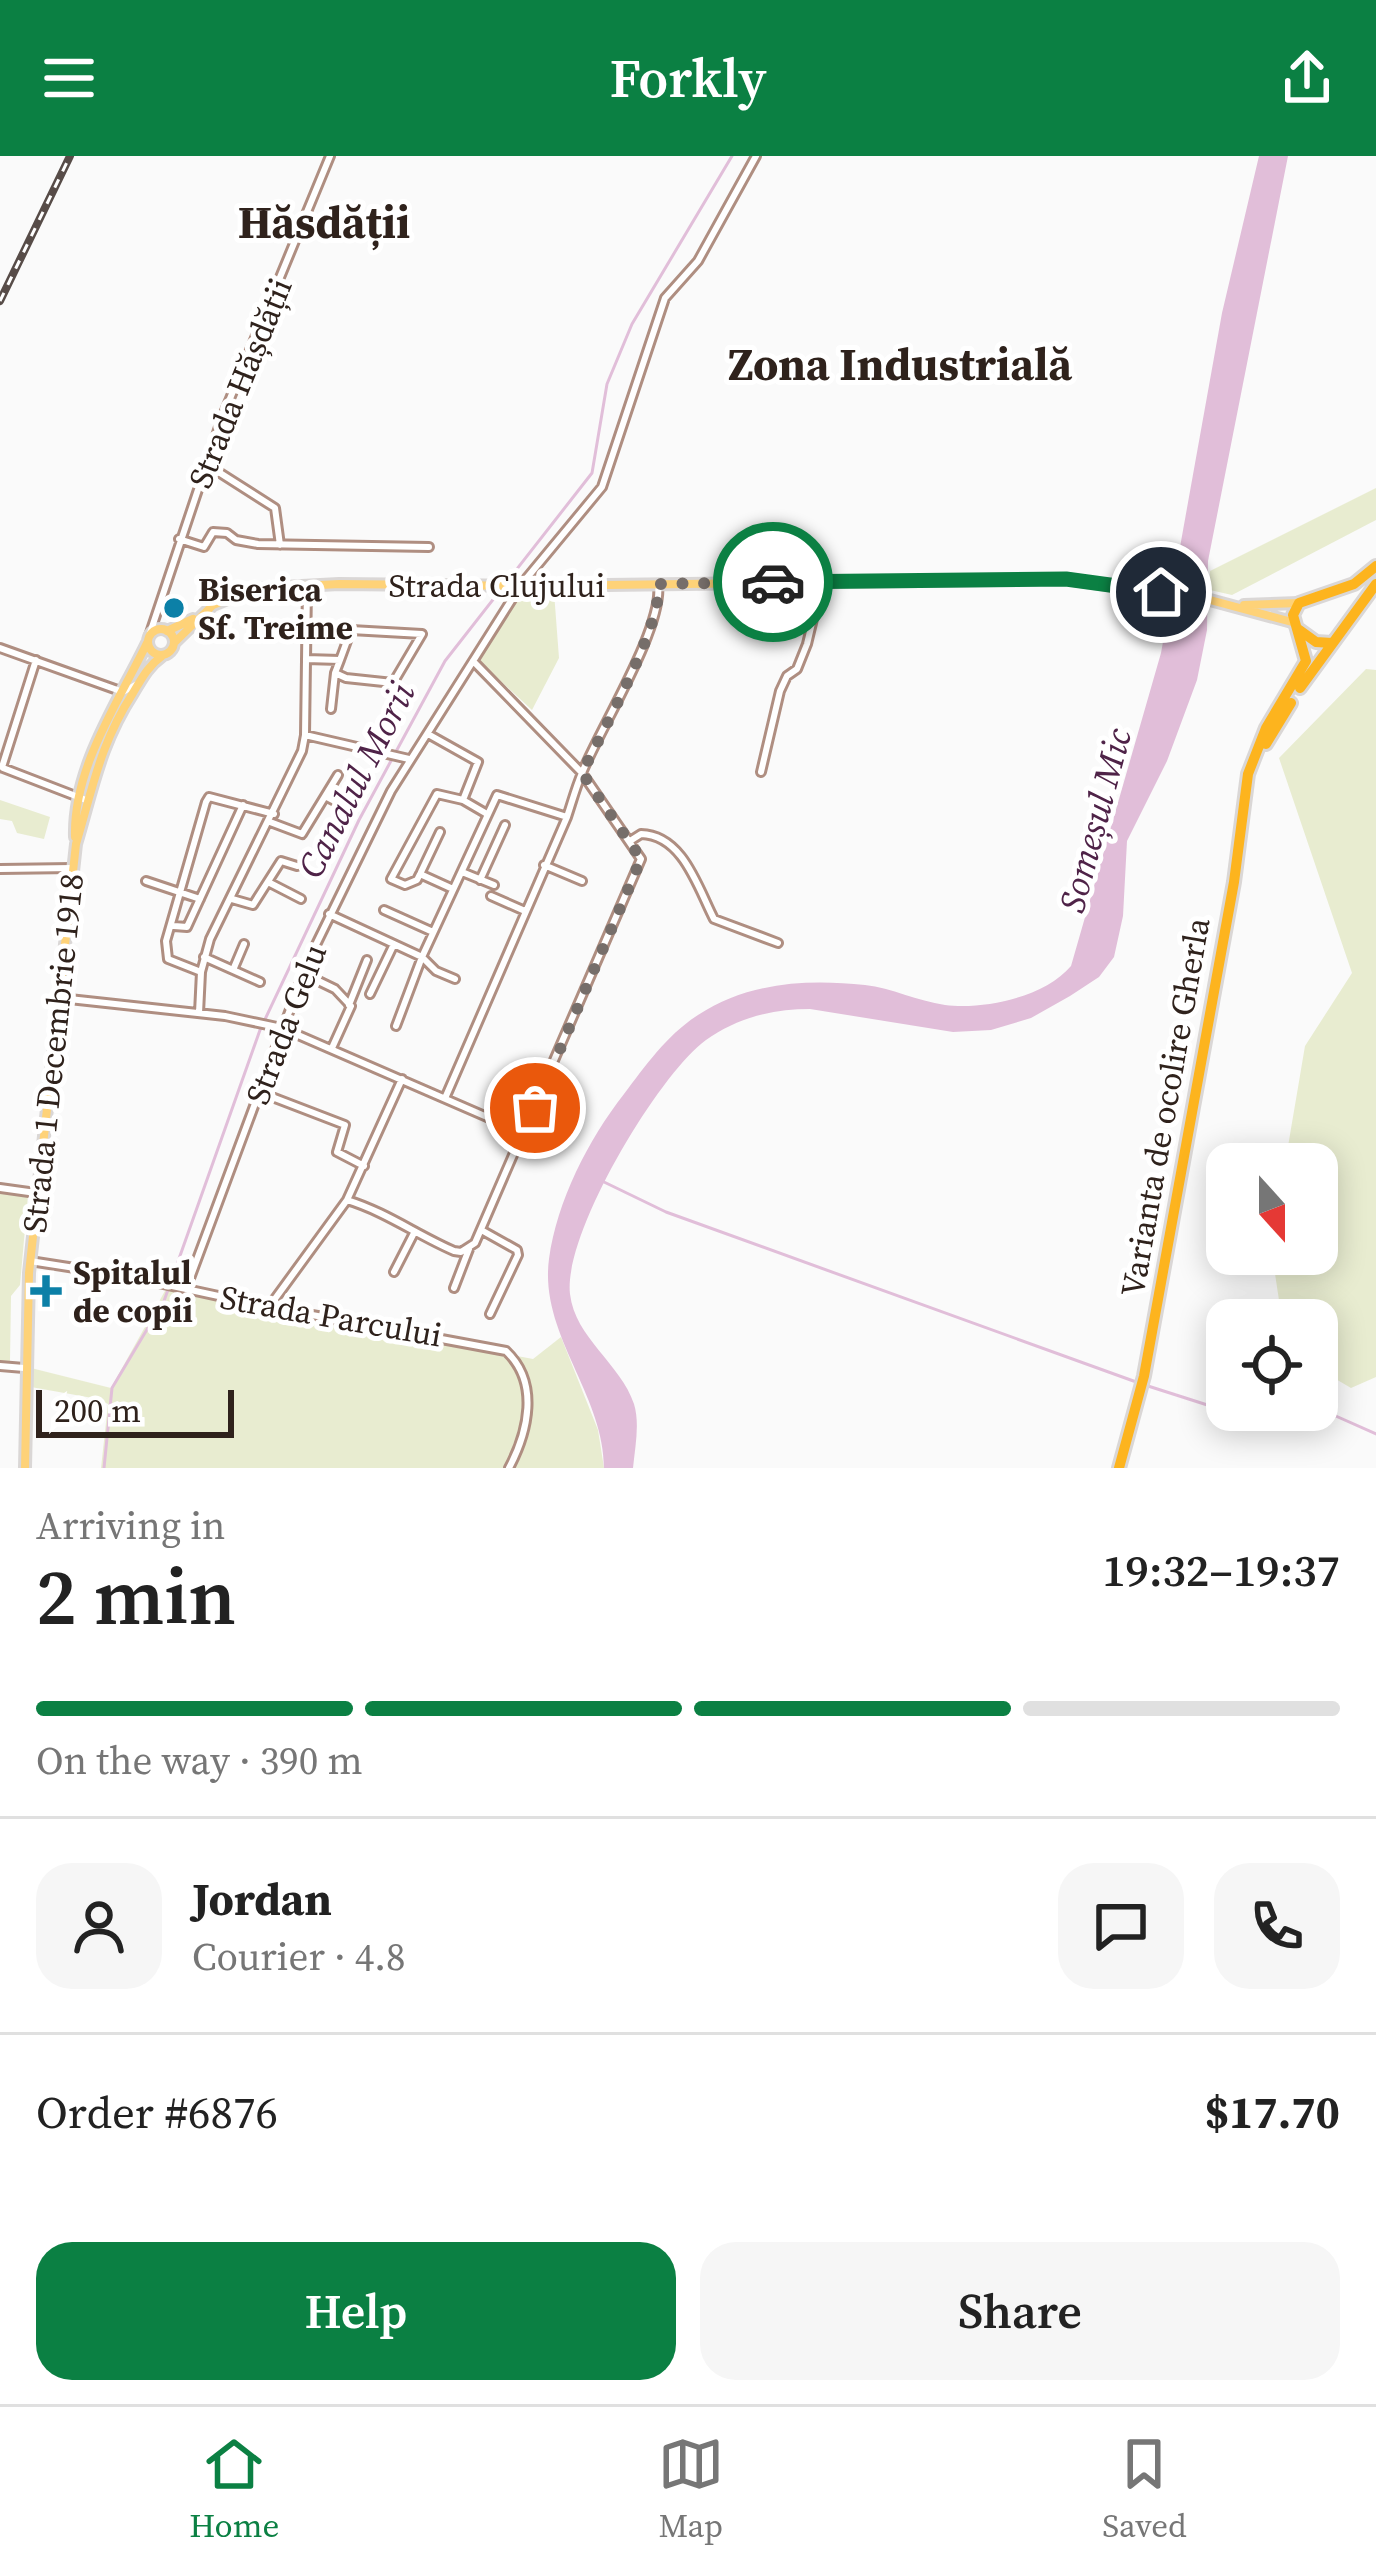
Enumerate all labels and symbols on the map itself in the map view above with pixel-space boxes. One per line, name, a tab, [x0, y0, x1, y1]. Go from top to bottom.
district label: Hăsdății	[238, 191, 410, 253]
street label: Strada Hășdății	[177, 271, 303, 495]
district label: Zona Industrială	[728, 333, 1073, 395]
courier	[713, 522, 833, 642]
pin	[1110, 541, 1212, 643]
street label: Strada Clujului	[389, 563, 605, 608]
place label: Biserica Sf. Treime	[198, 567, 353, 650]
marker: Biserica Sf. Treime	[161, 595, 187, 621]
water label: Canalul Morii	[286, 674, 426, 886]
water label: Someșul Mic	[1047, 722, 1143, 918]
street label: Strada 1 Decembrie 1918	[12, 871, 94, 1235]
street label: Varianta de ocolire Gherla	[1110, 914, 1221, 1300]
street label: Strada Gelu	[235, 937, 337, 1111]
pin	[484, 1057, 586, 1159]
north arrow	[1206, 1143, 1338, 1275]
place label: Spitalul de copii	[73, 1250, 193, 1333]
street label: Strada Parcului	[217, 1274, 445, 1358]
marker: Spitalul de copii	[30, 1275, 62, 1307]
scale bar	[36, 1384, 234, 1437]

